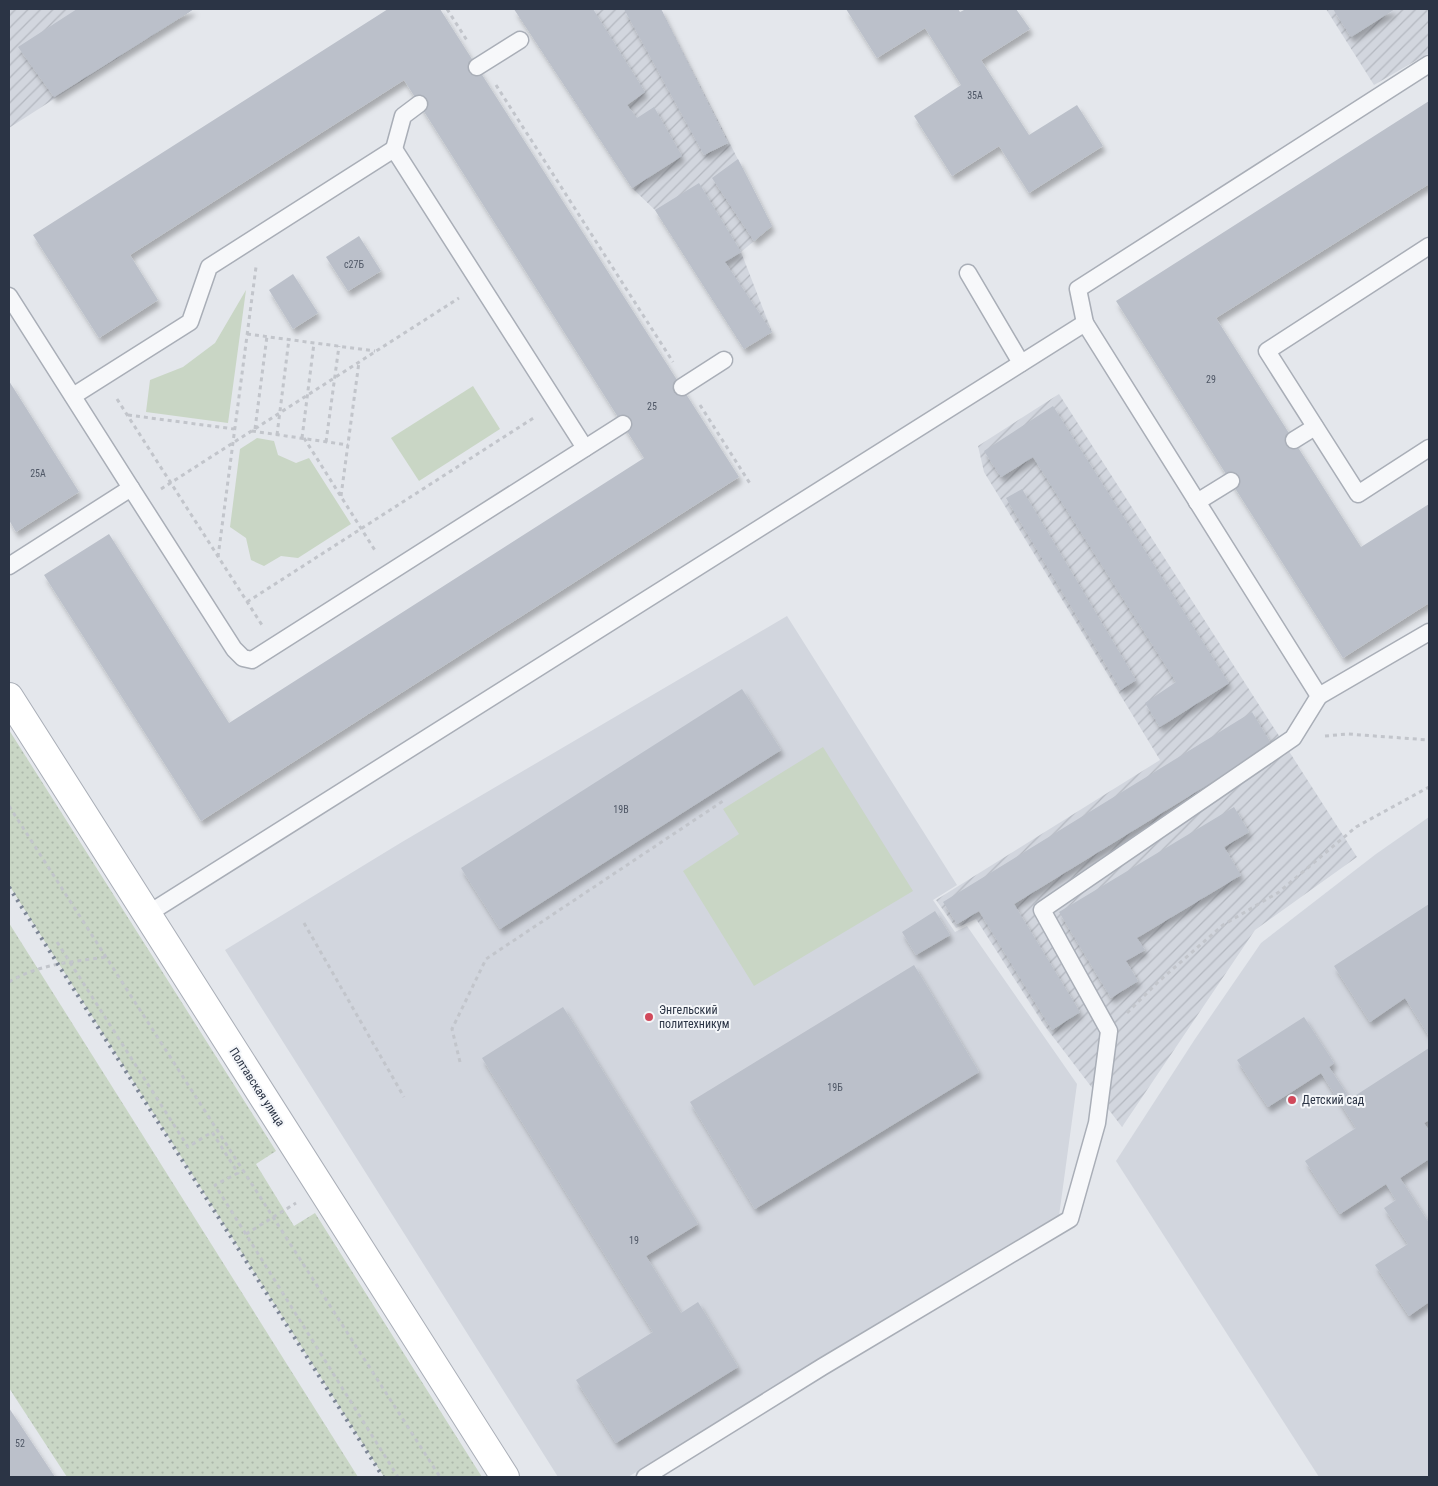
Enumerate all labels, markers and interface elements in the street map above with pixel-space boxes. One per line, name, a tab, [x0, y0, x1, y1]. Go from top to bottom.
house number: 35А	[967, 90, 983, 101]
house number: с27Б	[344, 259, 364, 270]
house number: 29	[1206, 374, 1216, 385]
house number: 25	[647, 401, 657, 412]
house number: 25А	[30, 468, 46, 479]
house number: 19В	[613, 804, 629, 815]
place label: Энгельский политехникум	[659, 1003, 730, 1031]
marker: Энгельский политехникум	[643, 1011, 655, 1023]
street label: Полтавская улица	[226, 1045, 288, 1129]
house number: 19Б	[827, 1082, 843, 1093]
place label: Детский сад	[1302, 1093, 1365, 1107]
marker: Детский сад	[1286, 1094, 1298, 1106]
house number: 19	[629, 1235, 639, 1246]
house number: 52	[15, 1438, 25, 1449]

